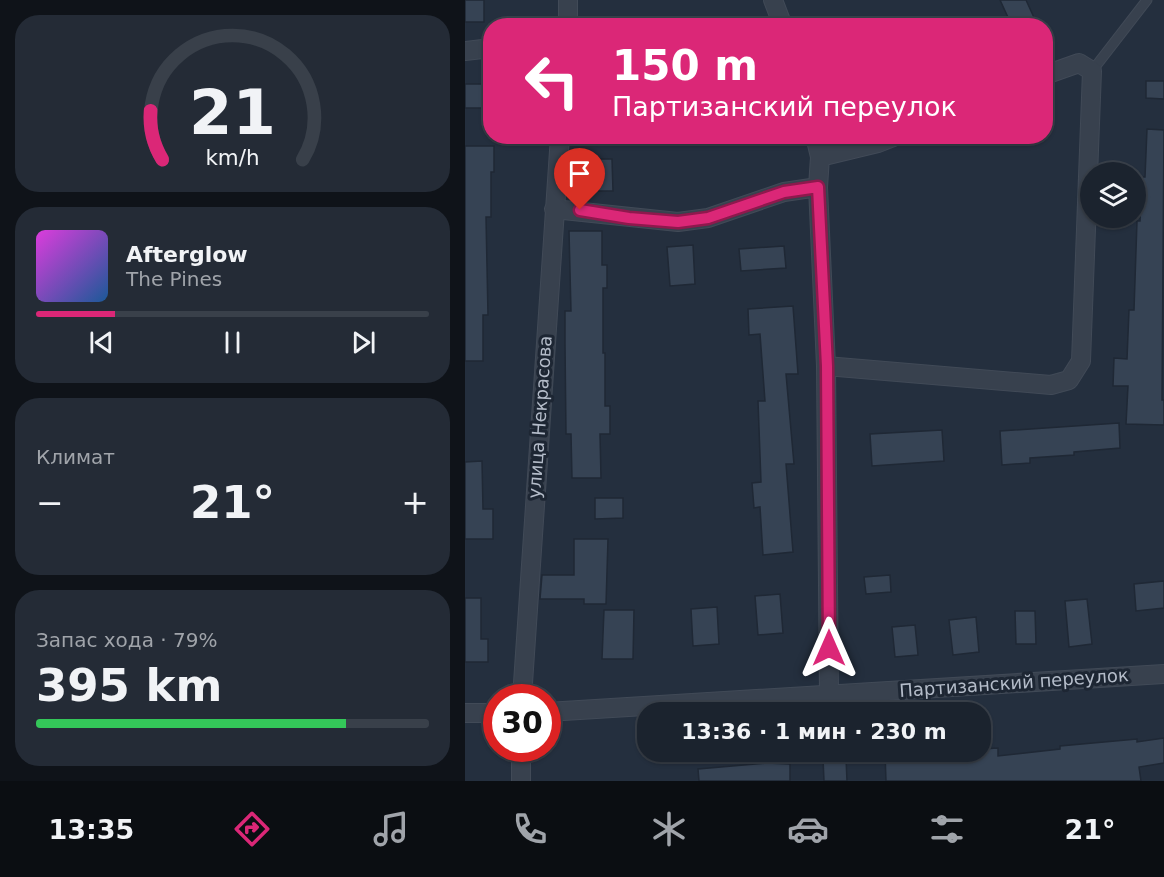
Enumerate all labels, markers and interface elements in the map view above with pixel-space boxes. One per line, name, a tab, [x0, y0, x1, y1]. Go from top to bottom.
text: 150 m	[612, 41, 758, 90]
icon: left	[513, 42, 591, 120]
text: 21	[189, 76, 276, 149]
text: Партизанский переулок	[612, 91, 957, 122]
text: km/h	[205, 146, 260, 171]
pin	[554, 148, 605, 210]
icon: arrive	[563, 157, 596, 190]
map controls	[1080, 162, 1146, 228]
button: layers	[1080, 162, 1146, 228]
text: Afterglow	[126, 242, 248, 267]
text: The Pines	[126, 267, 222, 291]
icon: previous	[85, 326, 118, 359]
icon: pause	[216, 326, 249, 359]
icon: next	[347, 326, 380, 359]
street label: улица Некрасова	[523, 335, 556, 499]
text: Климат	[36, 445, 115, 469]
text: 21°	[190, 476, 275, 529]
text: −	[36, 483, 64, 522]
text: +	[401, 483, 429, 522]
position arrow	[797, 616, 861, 680]
text: Запас хода · 79%	[36, 628, 217, 652]
text: 395 km	[36, 659, 222, 712]
street label: Партизанский переулок	[899, 664, 1129, 701]
speed limit sign: 30	[483, 684, 561, 762]
text: 13:36 · 1 мин · 230 m	[681, 719, 947, 744]
icon: directions	[231, 808, 273, 850]
icon: music	[370, 808, 412, 850]
icon: phone	[509, 808, 551, 850]
icon: climate	[648, 808, 690, 850]
icon: car	[787, 808, 829, 850]
icon: filters	[926, 808, 968, 850]
text: 13:35	[48, 814, 134, 845]
text: 21°	[1064, 814, 1115, 845]

